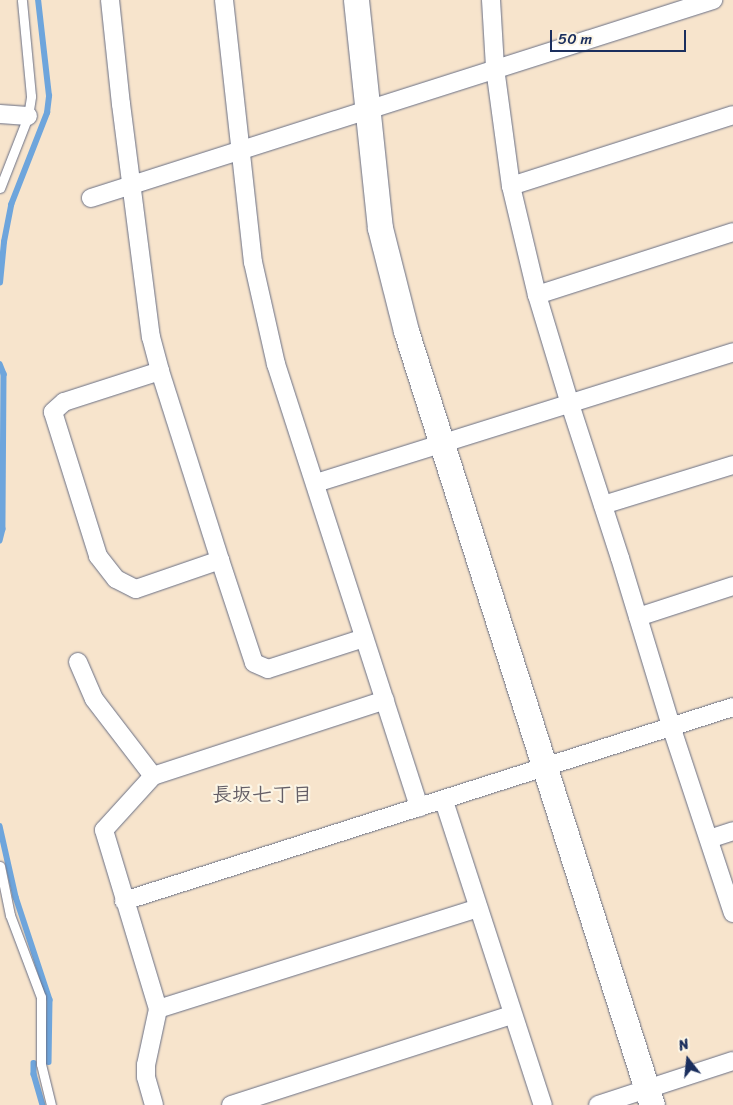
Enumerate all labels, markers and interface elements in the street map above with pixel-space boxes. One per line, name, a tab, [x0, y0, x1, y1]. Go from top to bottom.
scale bar	[553, 20, 689, 52]
text: 50 m	[558, 26, 592, 52]
district label: 長坂七丁目	[212, 782, 312, 806]
text: N	[676, 1032, 692, 1058]
north arrow	[663, 1035, 713, 1085]

